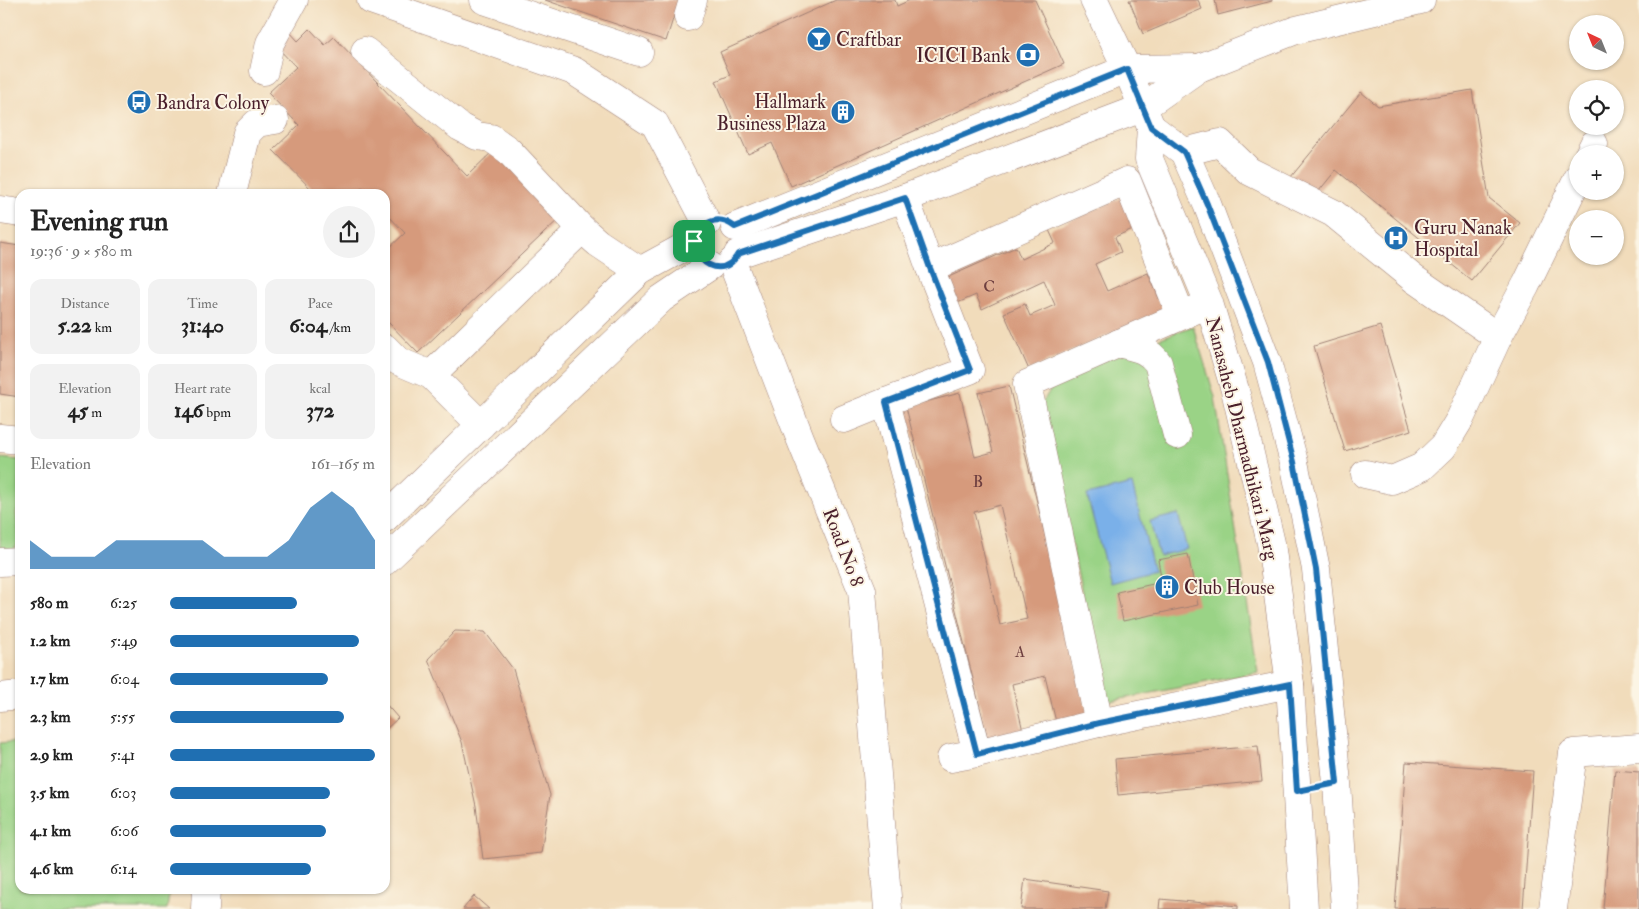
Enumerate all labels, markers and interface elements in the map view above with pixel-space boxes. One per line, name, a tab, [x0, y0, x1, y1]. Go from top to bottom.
north arrow	[1569, 15, 1624, 70]
map controls	[1569, 15, 1624, 265]
bar icon: Craftbar	[806, 26, 832, 52]
place label: Craftbar	[836, 28, 901, 52]
bank icon: ICICI Bank	[1015, 42, 1041, 68]
place label: ICICI Bank	[916, 44, 1010, 68]
button: locate	[1569, 80, 1624, 135]
bus stop icon: Bandra Colony	[126, 89, 152, 115]
place label: Hallmark Business Plaza	[717, 90, 826, 136]
place label: Bandra Colony	[156, 91, 270, 115]
building icon: Hallmark Business Plaza	[830, 99, 856, 125]
button: +	[1569, 145, 1624, 200]
text: Evening run	[30, 204, 168, 239]
button: share	[323, 206, 375, 258]
button: −	[1569, 210, 1624, 265]
place label: Guru Nanak Hospital	[1414, 216, 1512, 263]
pin	[673, 220, 715, 262]
hospital icon: Guru Nanak Hospital	[1383, 225, 1409, 251]
icon: arrive	[680, 227, 708, 255]
text: 19:36 · 9 × 580 m	[30, 241, 132, 261]
house number: C	[983, 277, 995, 297]
text: Distance	[60, 295, 109, 312]
text: Time	[187, 295, 218, 312]
text: Pace	[308, 295, 333, 312]
text: 5.22	[57, 312, 92, 339]
text: 31:40	[181, 312, 224, 339]
text: 6:04	[289, 312, 327, 339]
street label: Nanasaheb Dharmadhikari Marg	[1200, 314, 1284, 563]
text: km	[92, 319, 112, 336]
text: /km	[327, 319, 351, 336]
text: Elevation	[58, 380, 112, 397]
text: Heart rate	[174, 380, 231, 397]
text: kcal	[309, 380, 331, 397]
text: 45	[68, 397, 88, 424]
text: 146	[174, 397, 203, 424]
text: 372	[306, 397, 334, 424]
text: m	[88, 404, 102, 421]
text: bpm	[203, 404, 231, 421]
text: Elevation	[30, 454, 91, 474]
text: 161–165 m	[311, 454, 375, 474]
house number: B	[973, 472, 983, 492]
street label: Road No 8	[817, 505, 869, 590]
building icon: Club House	[1154, 574, 1180, 600]
place label: Club House	[1184, 576, 1275, 600]
text: 580 m	[30, 593, 69, 613]
text: 6:25	[110, 593, 137, 613]
text: 1.2 km	[30, 631, 70, 651]
text: 5:49	[110, 631, 138, 651]
house number: A	[1014, 642, 1025, 662]
text: 1.7 km	[30, 669, 69, 689]
text: 6:04	[110, 669, 139, 689]
text: 2.3 km	[30, 707, 71, 727]
text: 5:55	[110, 707, 135, 727]
text: 2.9 km	[30, 745, 73, 765]
text: 5:41	[110, 745, 135, 765]
text: 3.5 km	[30, 783, 69, 803]
text: 6:03	[110, 783, 136, 803]
text: 4.1 km	[30, 821, 71, 841]
text: 6:06	[110, 821, 138, 841]
text: 4.6 km	[30, 859, 74, 879]
text: 6:14	[110, 859, 136, 879]

